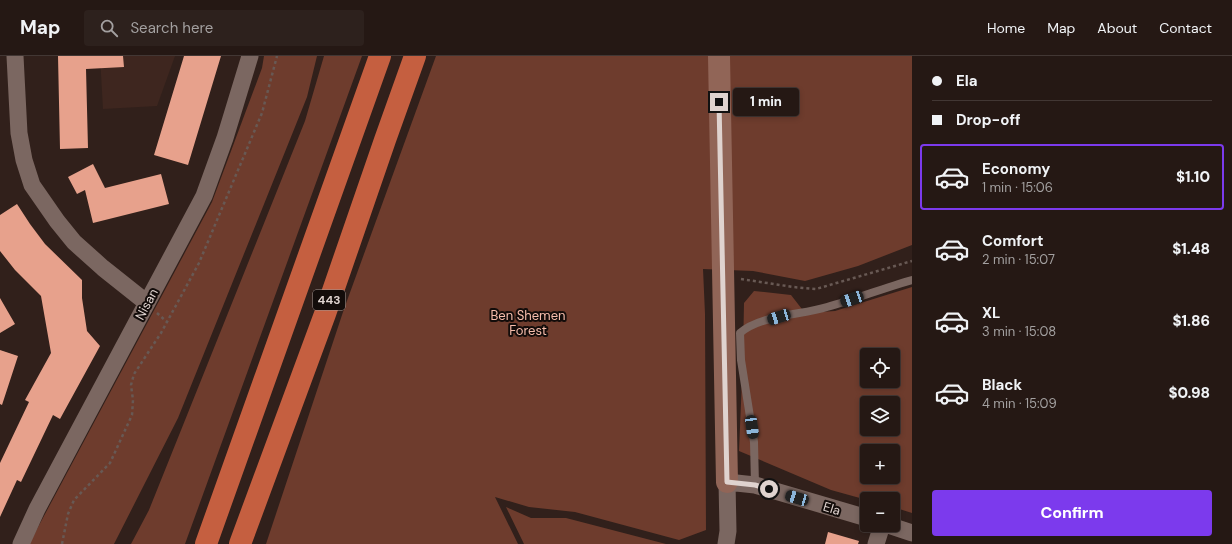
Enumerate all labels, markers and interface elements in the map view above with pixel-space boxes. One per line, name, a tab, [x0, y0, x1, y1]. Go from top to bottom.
search box	[84, 10, 364, 46]
text: Map	[20, 15, 60, 40]
icon: search	[98, 17, 120, 39]
text: Search here	[130, 18, 213, 38]
text: Home	[987, 19, 1025, 37]
text: Map	[1047, 19, 1075, 37]
text: About	[1097, 19, 1137, 37]
text: Contact	[1159, 19, 1212, 37]
text: Ela	[956, 71, 978, 91]
callout: 1 min	[733, 88, 799, 116]
route end	[710, 93, 728, 111]
text: 1 min	[750, 93, 782, 110]
text: Drop-off	[956, 110, 1021, 130]
icon: car	[934, 159, 970, 195]
text: Economy	[982, 159, 1050, 179]
text: $1.10	[1176, 167, 1210, 187]
text: 1 min · 15:06	[982, 179, 1053, 196]
icon: car	[934, 231, 970, 267]
text: Comfort	[982, 231, 1043, 251]
text: $1.48	[1172, 239, 1210, 259]
text: 2 min · 15:07	[982, 251, 1055, 268]
street label: Nisan	[131, 286, 162, 323]
car	[839, 289, 865, 309]
road number: 443	[313, 290, 345, 310]
icon: car	[934, 303, 970, 339]
text: XL	[982, 303, 1000, 323]
park label: Ben Shemen Forest	[491, 307, 565, 339]
car	[766, 308, 792, 326]
text: $1.86	[1172, 311, 1210, 331]
text: 3 min · 15:08	[982, 323, 1056, 340]
map controls	[860, 348, 900, 532]
button: locate	[860, 348, 900, 388]
icon: car	[934, 375, 970, 411]
text: Black	[982, 375, 1022, 395]
text: $0.98	[1169, 383, 1210, 403]
text: 4 min · 15:09	[982, 395, 1057, 412]
button: layers	[860, 396, 900, 436]
car	[744, 414, 760, 440]
button: +	[860, 444, 900, 484]
route start	[760, 480, 778, 498]
car	[784, 489, 810, 507]
button: Confirm	[932, 490, 1212, 536]
button: −	[860, 492, 900, 532]
street label: Ela	[821, 498, 843, 519]

